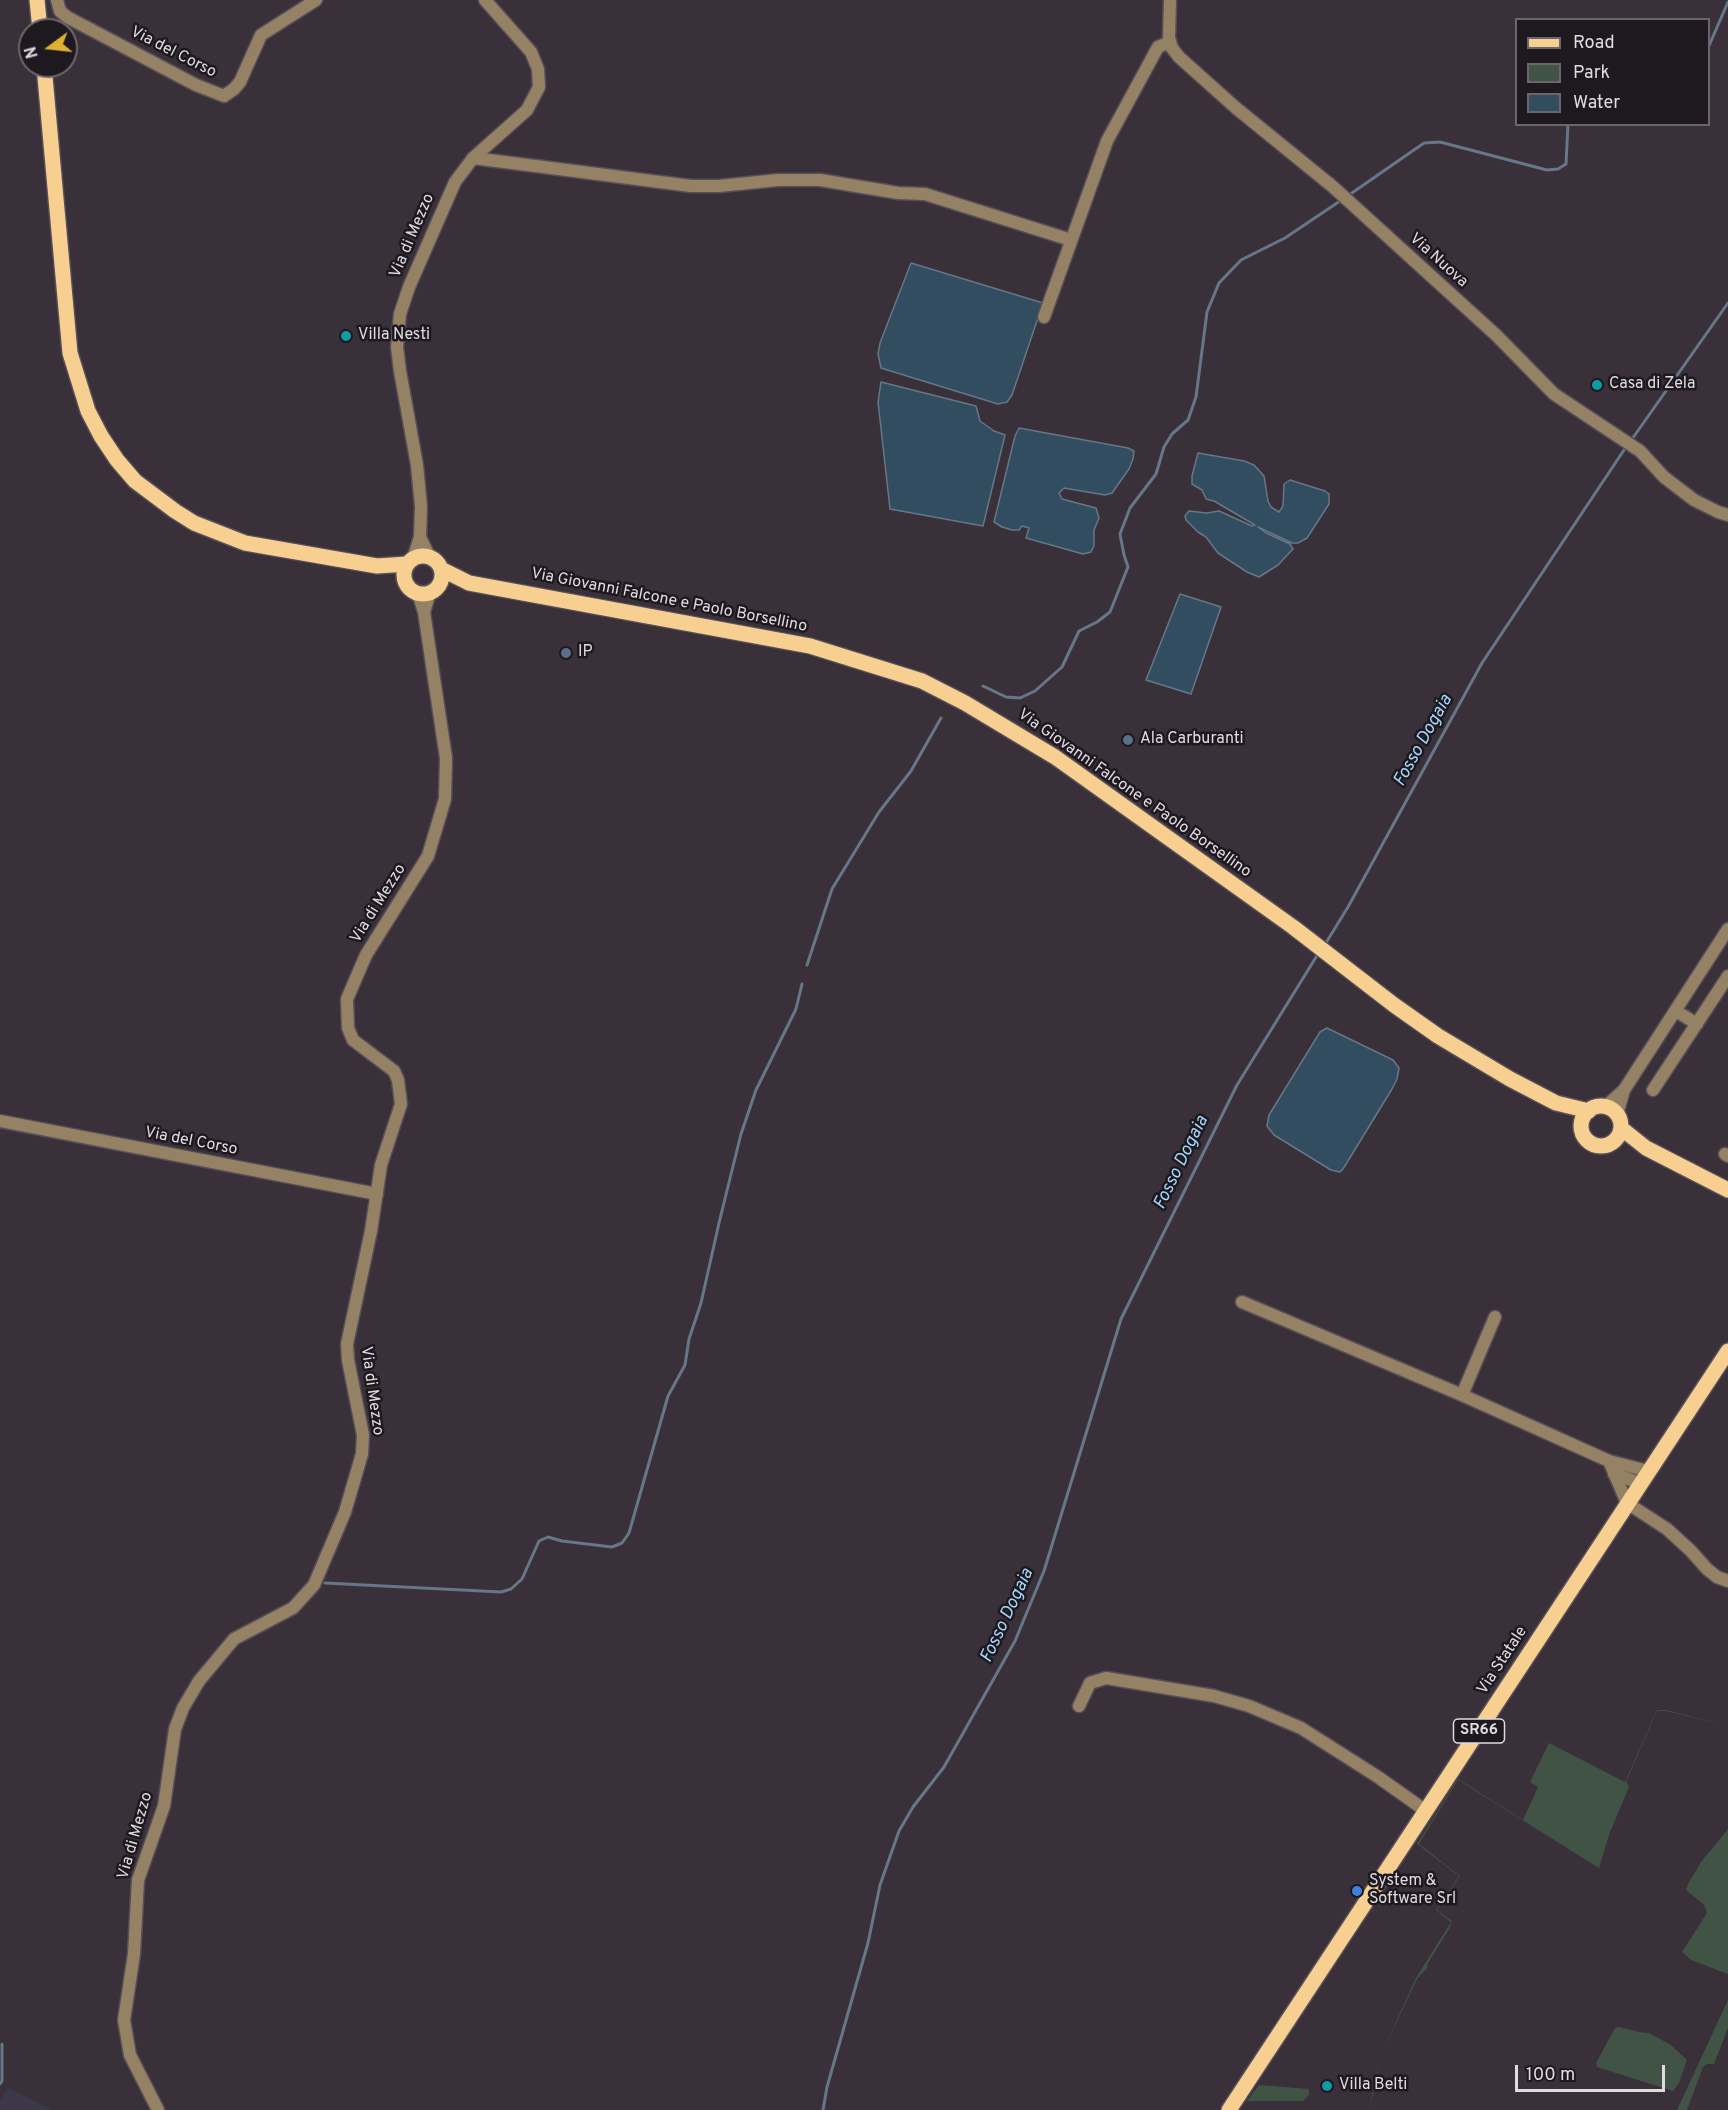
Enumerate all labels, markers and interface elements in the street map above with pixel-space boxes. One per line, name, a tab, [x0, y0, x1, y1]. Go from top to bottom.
north arrow	[18, 18, 78, 78]
legend	[1515, 18, 1710, 126]
street label: Via del Corso	[127, 23, 219, 83]
text: Road	[1573, 32, 1615, 55]
text: N	[21, 44, 44, 60]
text: Park	[1573, 62, 1610, 85]
text: Water	[1573, 92, 1620, 115]
street label: Via di Mezzo	[387, 191, 439, 281]
street label: Via Nuova	[1405, 230, 1471, 292]
place label: Villa Nesti	[358, 326, 430, 346]
marker: Villa Nesti	[339, 329, 353, 343]
place label: Casa di Zela	[1609, 375, 1695, 395]
marker: Casa di Zela	[1590, 378, 1604, 392]
street label: Via Giovanni Falcone e Paolo Borsellino	[529, 565, 809, 637]
place label: IP	[578, 643, 593, 663]
marker: IP	[559, 646, 573, 660]
water label: Fosso Dogaia	[1390, 691, 1458, 791]
street label: Via Giovanni Falcone e Paolo Borsellino	[1013, 706, 1255, 882]
place label: Ala Carburanti	[1140, 730, 1244, 750]
marker: Ala Carburanti	[1121, 733, 1135, 747]
street label: Via di Mezzo	[347, 861, 411, 947]
water label: Fosso Dogaia	[1150, 1113, 1214, 1213]
street label: Via del Corso	[143, 1124, 239, 1160]
street label: Via di Mezzo	[355, 1345, 387, 1437]
water label: Fosso Dogaia	[977, 1565, 1039, 1667]
street label: Via Statale	[1474, 1623, 1532, 1699]
road number: SR66	[1454, 1719, 1504, 1743]
street label: Via di Mezzo	[114, 1790, 158, 1882]
place label: System & Software Srl	[1369, 1872, 1456, 1910]
marker: System & Software Srl	[1350, 1884, 1364, 1898]
scale bar	[1518, 2053, 1668, 2091]
text: 100 m	[1526, 2064, 1575, 2087]
place label: Villa Belti	[1339, 2076, 1407, 2096]
marker: Villa Belti	[1320, 2079, 1334, 2093]

